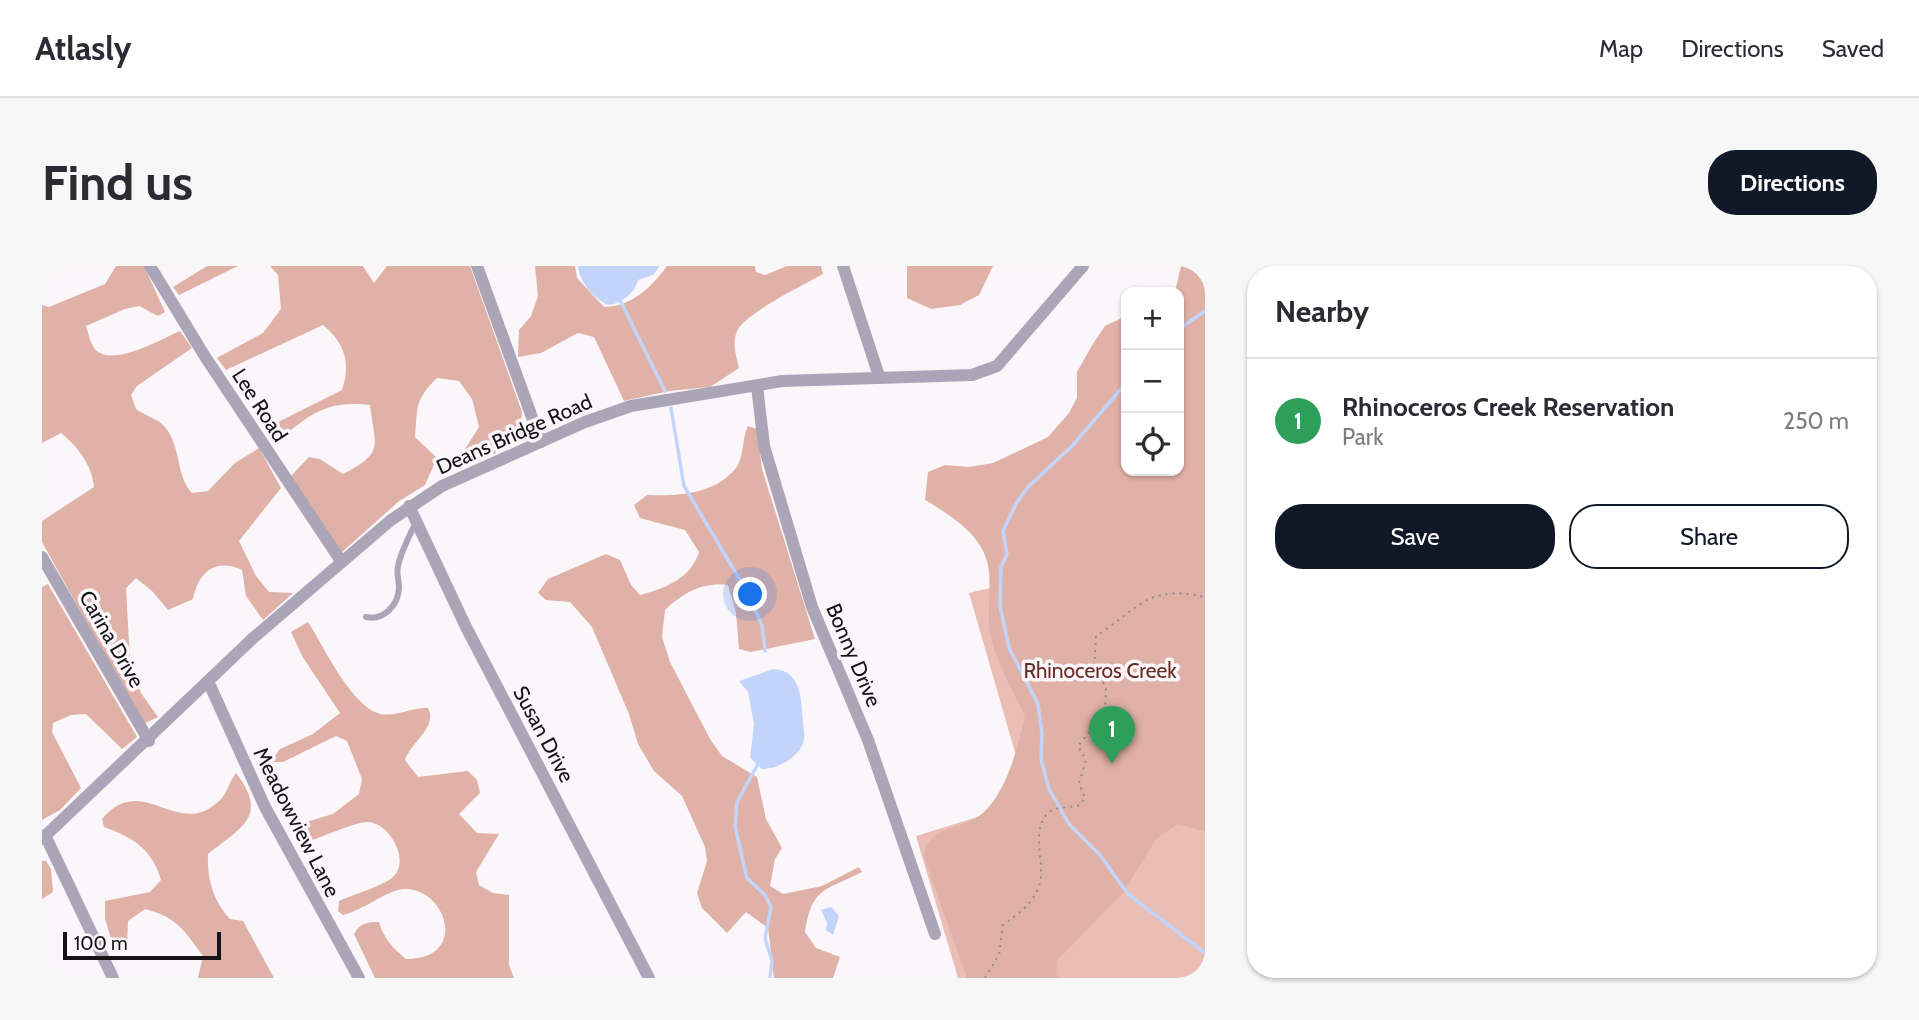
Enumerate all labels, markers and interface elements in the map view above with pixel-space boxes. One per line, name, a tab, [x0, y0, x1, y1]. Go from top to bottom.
text: Atlasly	[35, 28, 132, 68]
text: Map	[1599, 34, 1643, 63]
text: Directions	[1681, 34, 1784, 63]
text: Saved	[1822, 34, 1884, 63]
button: Directions	[1708, 150, 1877, 215]
text: Find us	[42, 153, 193, 212]
map controls	[1121, 287, 1184, 476]
button: +	[1121, 287, 1184, 350]
text: Nearby	[1275, 293, 1369, 330]
button: −	[1121, 350, 1184, 413]
street label: Lee Road	[227, 364, 293, 446]
street label: Deans Bridge Road	[432, 388, 596, 480]
text: Rhinoceros Creek Reservation	[1342, 391, 1674, 423]
text: 1	[1294, 407, 1302, 435]
text: 250 m	[1783, 407, 1849, 435]
button: locate	[1121, 413, 1184, 476]
text: Park	[1342, 423, 1383, 451]
button: Save	[1275, 504, 1555, 569]
button: Share	[1569, 504, 1849, 569]
your location	[733, 577, 767, 611]
street label: Carina Drive	[74, 586, 150, 692]
street label: Bonny Drive	[821, 600, 887, 711]
park label: Rhinoceros Creek	[1023, 658, 1177, 683]
street label: Susan Drive	[508, 682, 580, 787]
pin: 1	[1089, 706, 1135, 764]
street label: Meadowview Lane	[249, 743, 346, 901]
scale bar	[63, 929, 220, 961]
text: 100 m	[74, 932, 128, 955]

